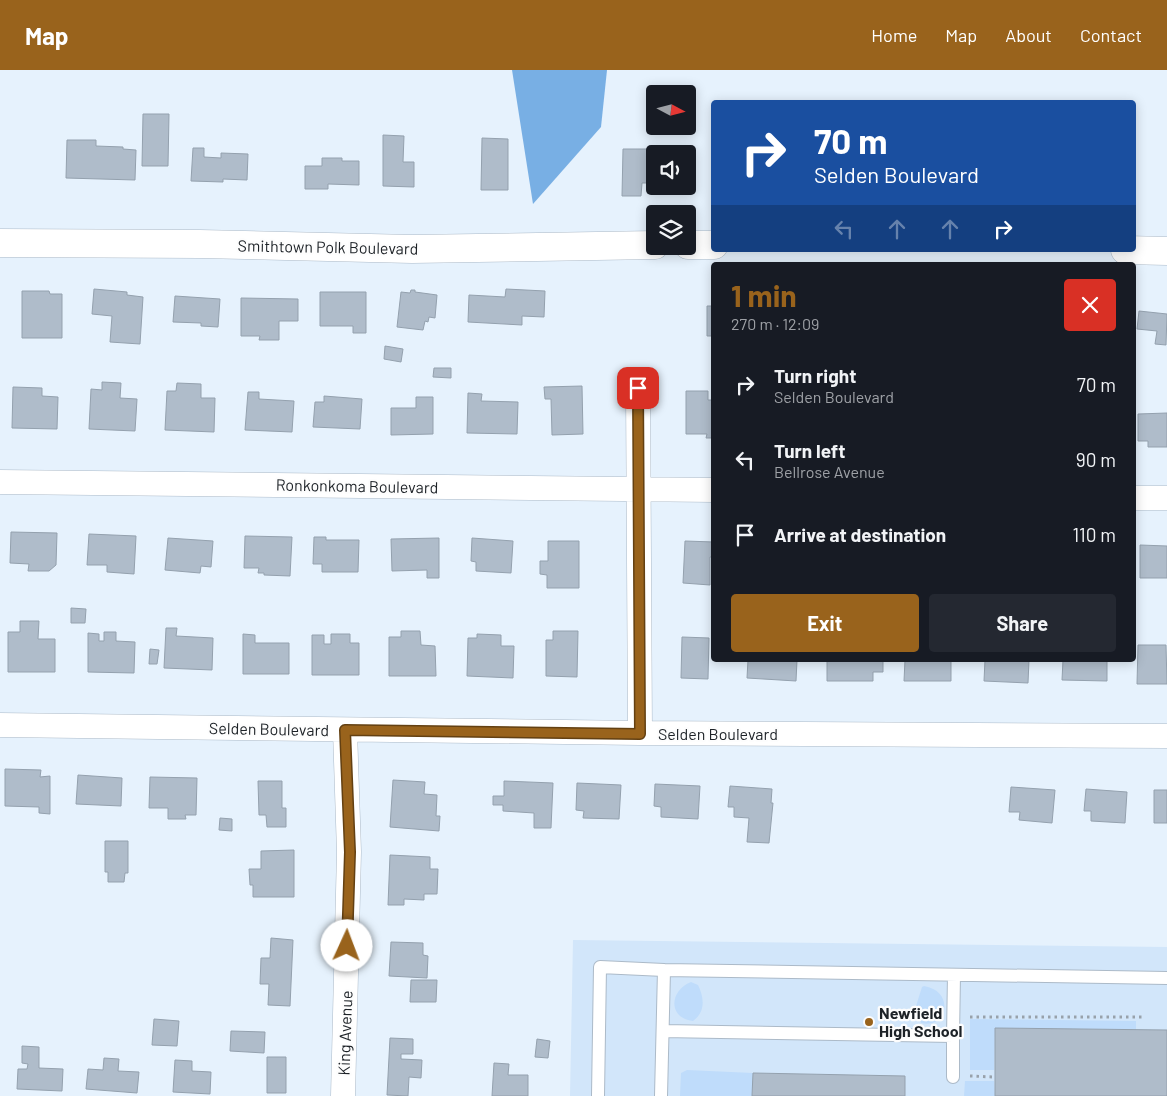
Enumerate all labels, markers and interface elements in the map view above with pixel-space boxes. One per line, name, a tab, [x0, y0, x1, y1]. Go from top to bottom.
text: Map	[25, 21, 68, 50]
text: Home	[871, 24, 917, 46]
text: Map	[945, 24, 977, 46]
text: About	[1005, 24, 1052, 46]
text: Contact	[1080, 24, 1142, 46]
north arrow	[646, 85, 696, 135]
map controls	[646, 85, 696, 255]
text: 70 m	[814, 119, 888, 161]
icon: right	[731, 120, 796, 185]
button: sound	[646, 145, 696, 195]
text: Selden Boulevard	[814, 161, 979, 187]
button: layers	[646, 205, 696, 255]
icon: left	[830, 215, 858, 243]
icon: ahead	[883, 215, 911, 243]
icon: ahead	[936, 215, 964, 243]
icon: right	[989, 215, 1017, 243]
street label: Smithtown Polk Boulevard	[238, 235, 419, 258]
text: 1 min	[731, 277, 797, 313]
button: close	[1064, 279, 1116, 331]
text: 270 m · 12:09	[731, 314, 819, 333]
text: Turn right	[774, 364, 856, 387]
pin	[617, 367, 659, 409]
icon: right	[731, 371, 759, 399]
text: 70 m	[1077, 373, 1116, 396]
icon: arrive	[624, 374, 652, 402]
text: Selden Boulevard	[774, 387, 894, 406]
text: Turn left	[774, 439, 845, 462]
icon: left	[731, 446, 759, 474]
text: 90 m	[1076, 448, 1116, 471]
text: Bellrose Avenue	[774, 462, 885, 481]
street label: Ronkonkoma Boulevard	[276, 475, 438, 496]
icon: arrive	[731, 521, 759, 549]
text: Arrive at destination	[774, 523, 946, 546]
text: 110 m	[1072, 523, 1116, 546]
button: Exit	[731, 594, 919, 652]
button: Share	[929, 594, 1116, 652]
street label: Selden Boulevard	[209, 718, 329, 739]
street label: Selden Boulevard	[658, 724, 778, 743]
position arrow	[320, 919, 372, 971]
street label: King Avenue	[334, 990, 355, 1076]
place label: Newfield High School	[879, 1003, 963, 1040]
marker: Newfield High School	[863, 1016, 875, 1028]

